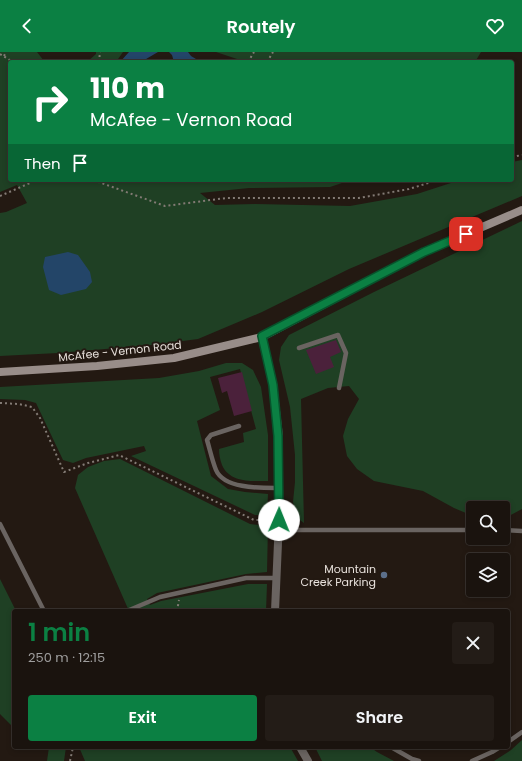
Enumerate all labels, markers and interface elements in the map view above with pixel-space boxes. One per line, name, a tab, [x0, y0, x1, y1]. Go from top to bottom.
text: Routely	[227, 14, 295, 39]
icon: back	[16, 15, 38, 37]
icon: heart	[484, 15, 506, 37]
text: 110 m	[90, 69, 165, 108]
icon: right	[24, 76, 76, 128]
text: McAfee - Vernon Road	[90, 107, 293, 132]
icon: arrive	[69, 152, 91, 174]
text: Then	[24, 153, 61, 174]
pin	[449, 217, 483, 251]
icon: arrive	[455, 223, 477, 245]
street label: McAfee - Vernon Road	[58, 337, 182, 365]
position arrow	[258, 499, 300, 541]
map controls	[466, 501, 510, 597]
button: search	[466, 501, 510, 545]
button: layers	[466, 553, 510, 597]
place label: Mountain Creek Parking	[300, 561, 376, 590]
marker: Mountain Creek Parking	[379, 570, 389, 580]
text: 1 min	[28, 616, 90, 649]
button: close	[452, 622, 494, 664]
text: 250 m · 12:15	[28, 648, 105, 667]
button: Exit	[28, 695, 257, 741]
button: Share	[265, 695, 494, 741]

